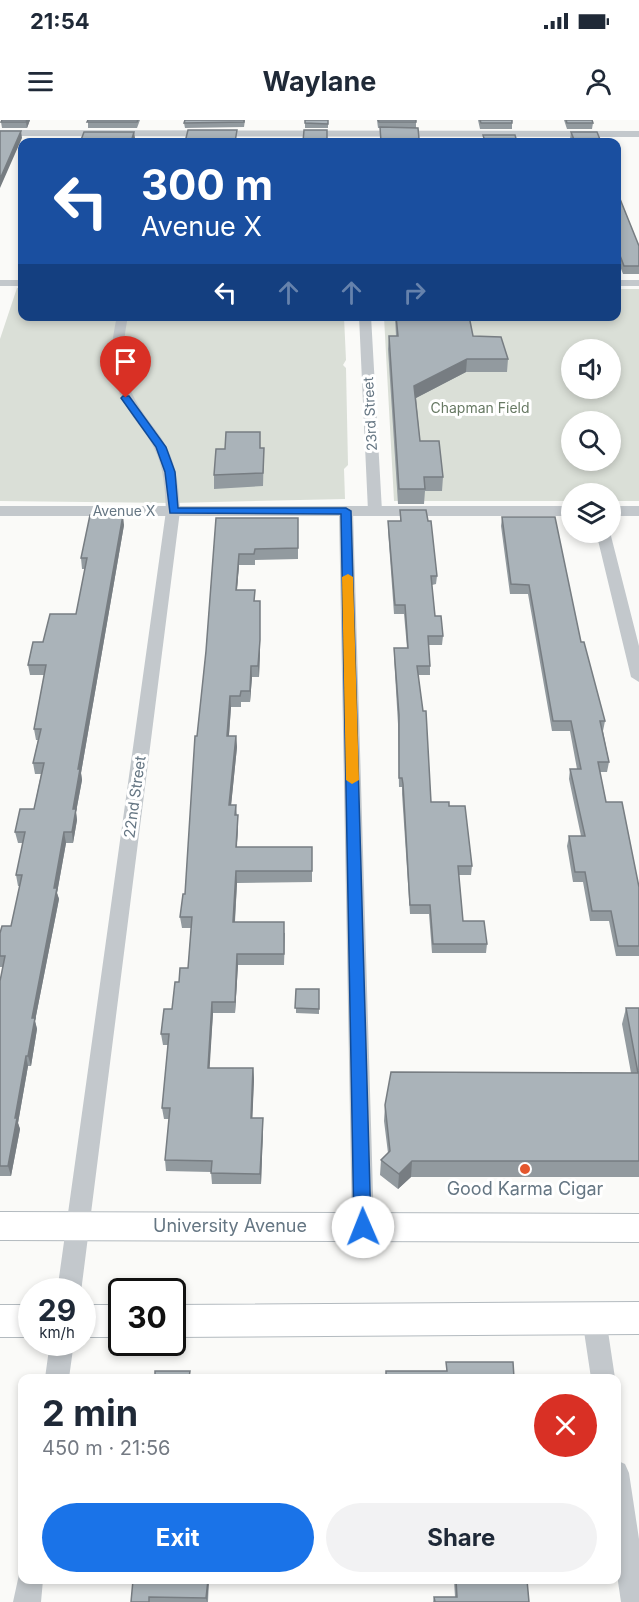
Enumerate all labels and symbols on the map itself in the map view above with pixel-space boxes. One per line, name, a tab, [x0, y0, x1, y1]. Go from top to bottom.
pin	[100, 336, 151, 398]
street label: 23rd Street	[359, 376, 380, 452]
park label: Chapman Field	[430, 399, 530, 416]
street label: Avenue X	[93, 502, 156, 519]
street label: 22nd Street	[119, 754, 150, 839]
marker: Good Karma Cigar	[518, 1162, 532, 1176]
place label: Good Karma Cigar	[447, 1178, 604, 1199]
position arrow	[331, 1195, 395, 1259]
street label: University Avenue	[153, 1215, 307, 1236]
speed limit sign: 30	[108, 1278, 186, 1356]

